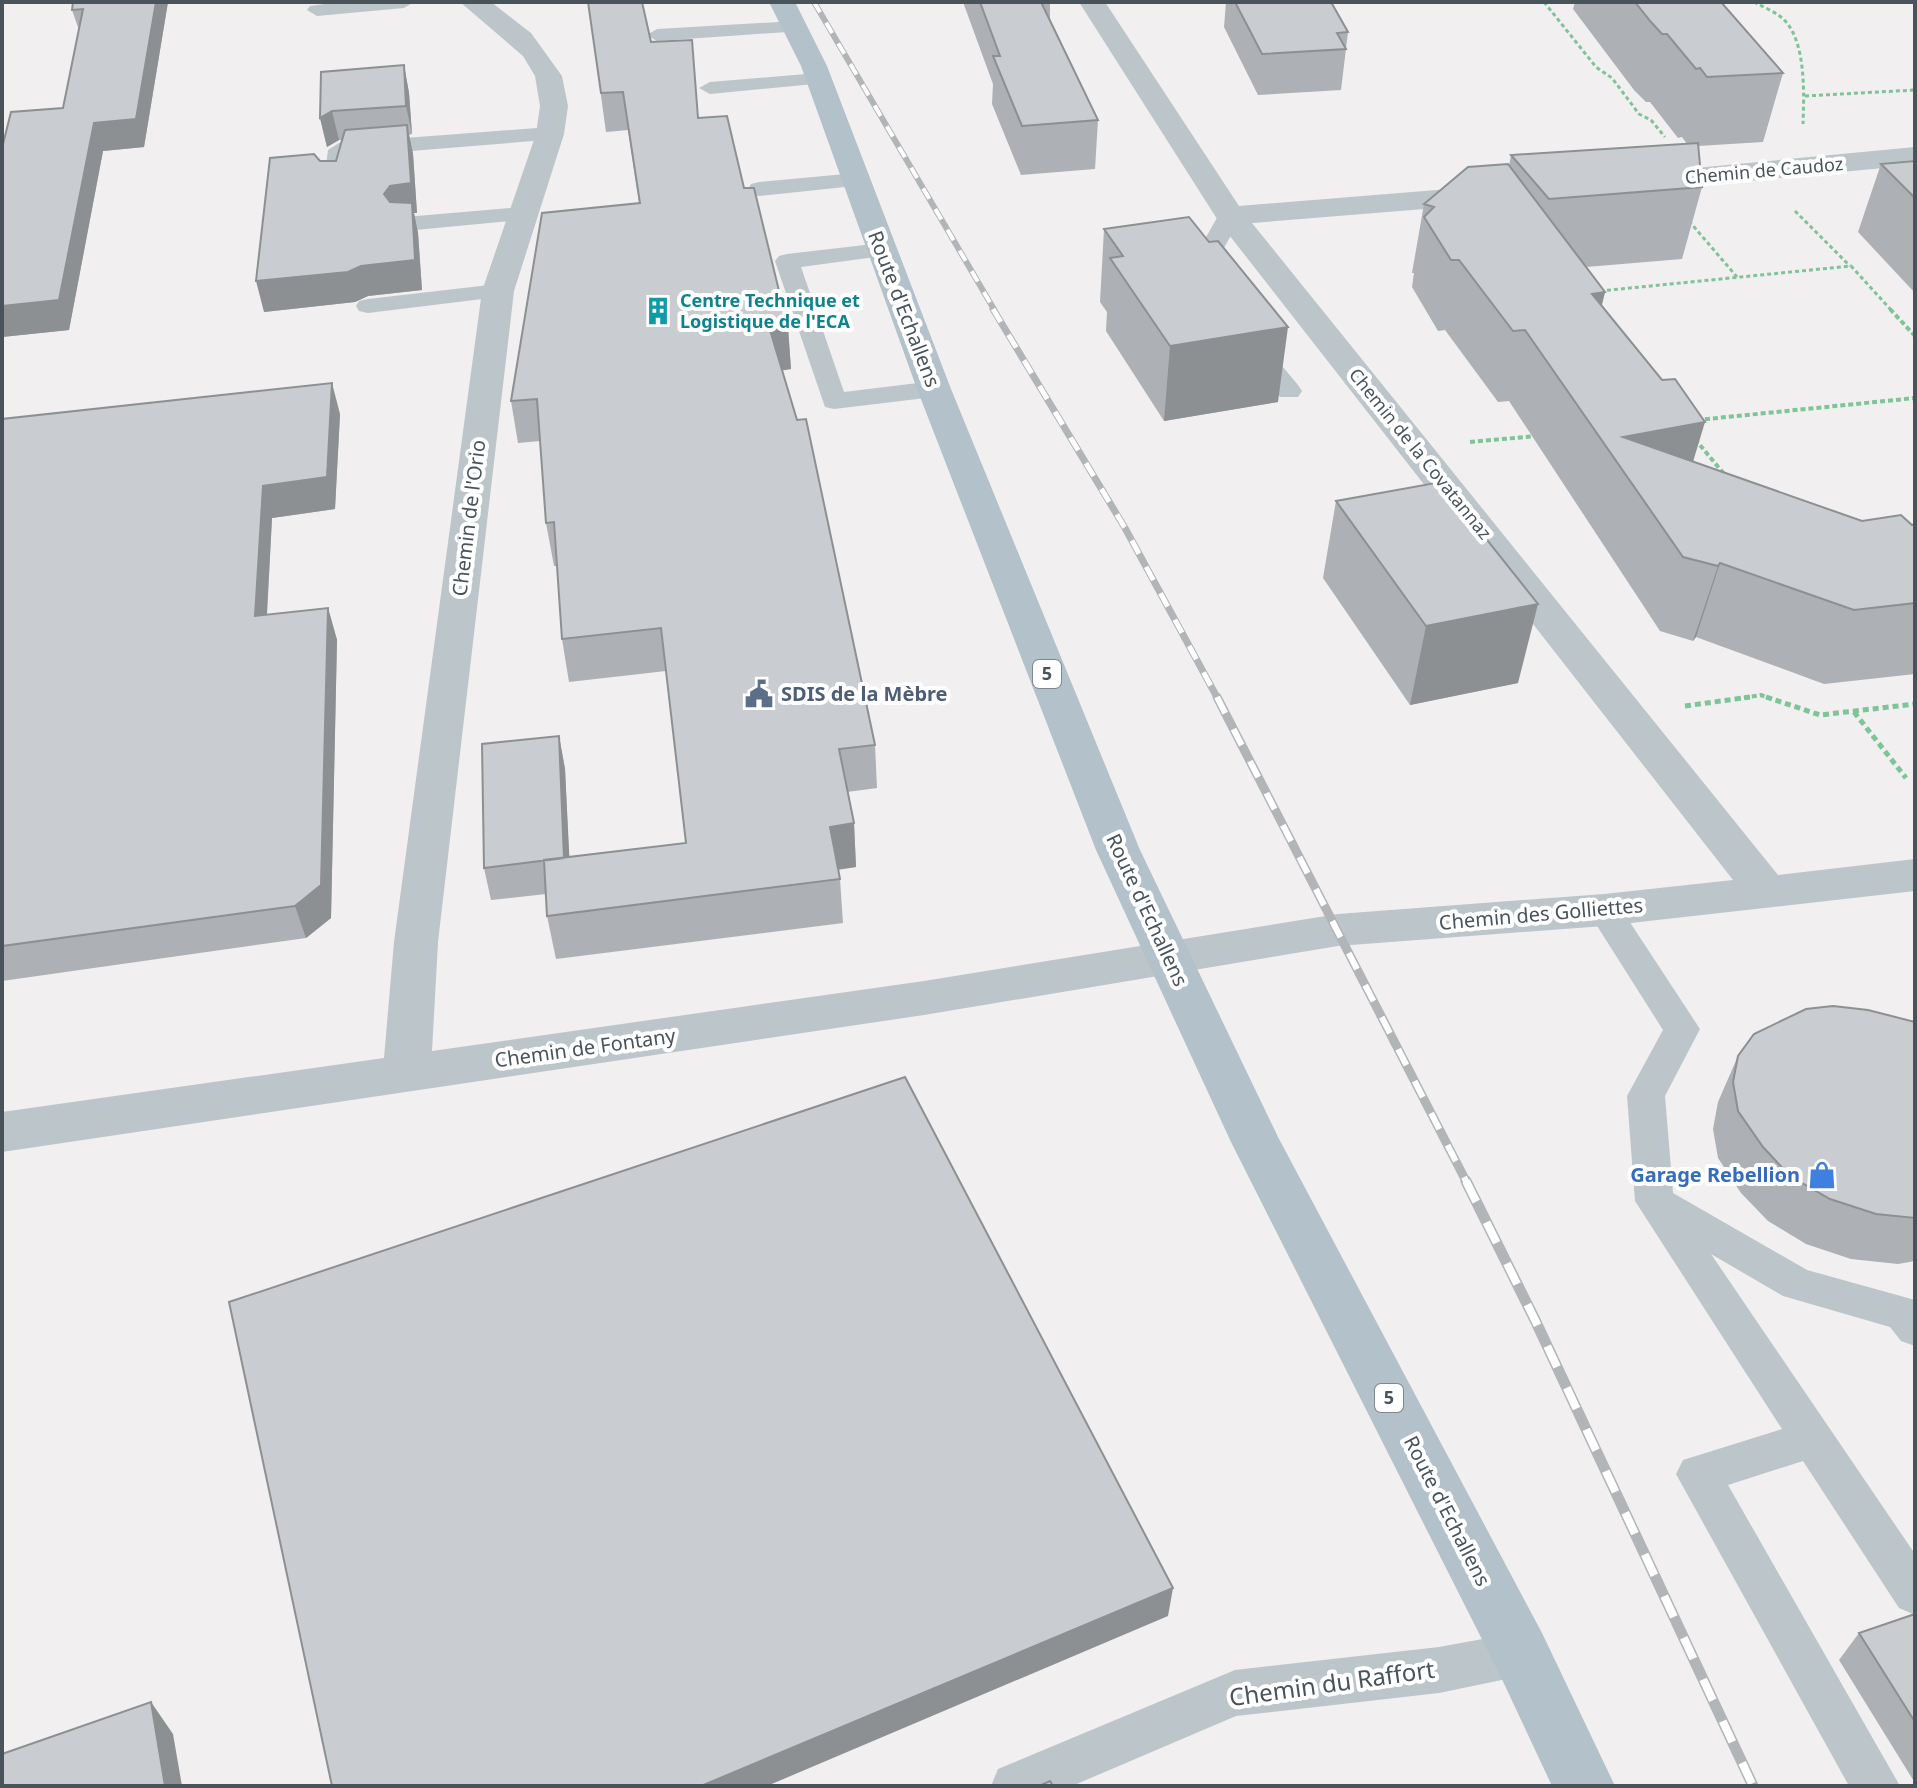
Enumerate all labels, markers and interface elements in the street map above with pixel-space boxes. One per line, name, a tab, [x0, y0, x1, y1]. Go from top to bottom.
street label: Chemin de Caudoz	[1684, 151, 1844, 189]
street label: Route d'Echallens	[862, 227, 947, 391]
place label: Centre Technique et Logistique de l'ECA	[680, 288, 860, 333]
building icon: Centre Technique et Logistique de l'ECA	[643, 296, 673, 326]
street label: Chemin de la Covatannaz	[1344, 363, 1497, 544]
street label: Chemin de l'Orio	[446, 438, 491, 598]
road number: 5	[1033, 660, 1061, 688]
public building icon: SDIS de la Mèbre	[744, 679, 774, 709]
place label: SDIS de la Mèbre	[781, 680, 948, 707]
street label: Route d'Echallens	[1100, 829, 1195, 990]
street label: Chemin des Golliettes	[1438, 891, 1644, 936]
street label: Chemin de Fontany	[493, 1021, 678, 1074]
shop icon: Garage Rebellion	[1807, 1160, 1837, 1190]
place label: Garage Rebellion	[1630, 1161, 1800, 1188]
road number: 5	[1375, 1384, 1403, 1412]
street label: Route d'Echallens	[1398, 1431, 1497, 1591]
street label: Chemin du Raffort	[1227, 1652, 1437, 1713]

